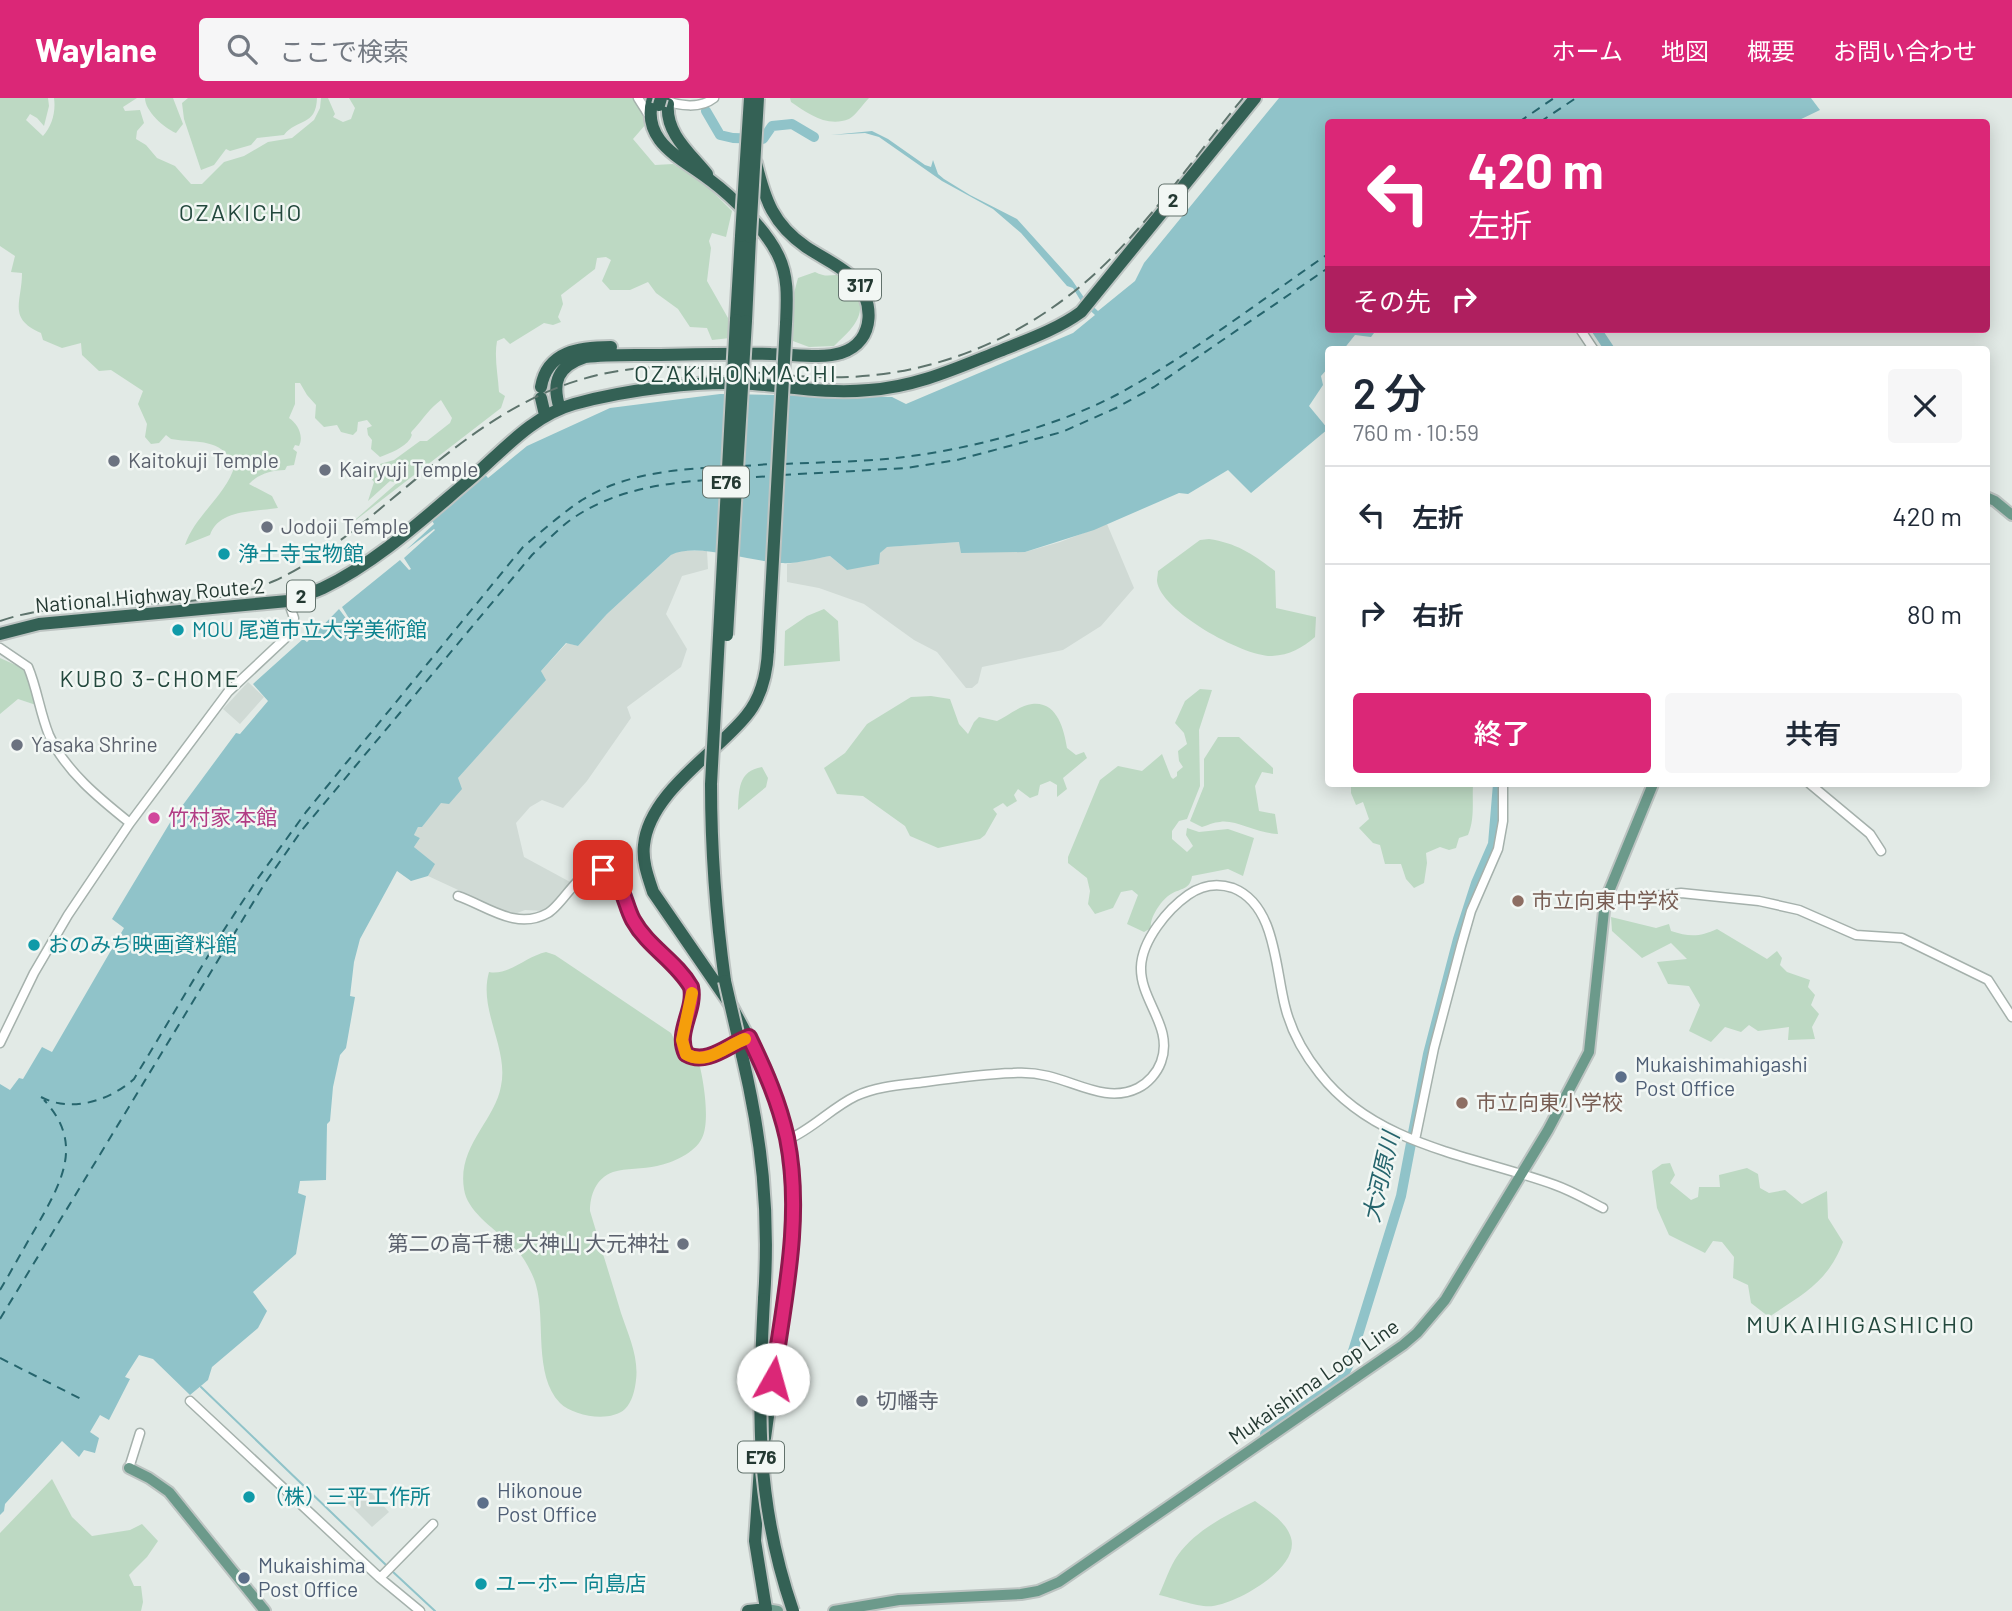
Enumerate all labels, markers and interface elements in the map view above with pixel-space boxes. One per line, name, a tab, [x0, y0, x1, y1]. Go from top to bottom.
search box	[199, 18, 689, 81]
text: Waylane	[35, 29, 157, 69]
icon: search	[223, 30, 261, 68]
text: ここで検索	[279, 35, 409, 66]
text: ホーム	[1552, 36, 1623, 65]
text: 地図	[1661, 36, 1709, 65]
text: 概要	[1747, 36, 1795, 65]
text: お問い合わせ	[1833, 36, 1977, 65]
text: 420 m	[1468, 140, 1604, 199]
icon: left	[1353, 147, 1444, 238]
road number: 2	[1159, 184, 1187, 216]
district label: OZAKICHO	[179, 197, 303, 226]
text: 左折	[1468, 205, 1532, 243]
road number: 317	[839, 270, 881, 300]
icon: right	[1445, 280, 1483, 318]
text: その先	[1353, 285, 1431, 316]
district label: OZAKIHONMACHI	[634, 358, 838, 387]
text: 2 分	[1353, 367, 1427, 417]
button: close	[1888, 369, 1962, 443]
text: 760 m · 10:59	[1353, 418, 1479, 446]
place label: Kaitokuji Temple	[128, 447, 279, 472]
marker: Kaitokuji Temple	[106, 453, 122, 469]
place label: Kairyuji Temple	[339, 456, 478, 481]
marker: Kairyuji Temple	[317, 462, 333, 478]
road number: E76	[703, 466, 749, 498]
icon: left	[1353, 496, 1391, 534]
text: 420 m	[1892, 500, 1962, 531]
text: 左折	[1412, 501, 1464, 532]
place label: Jodoji Temple	[281, 513, 409, 538]
marker: Jodoji Temple	[259, 519, 275, 535]
place label: 浄土寺宝物館	[238, 540, 364, 565]
marker: 浄土寺宝物館	[216, 546, 232, 562]
street label: National Highway Route 2	[34, 572, 266, 617]
road number: 2	[287, 580, 315, 611]
icon: right	[1353, 594, 1391, 632]
text: 80 m	[1907, 598, 1962, 629]
text: 右折	[1412, 599, 1464, 630]
place label: MOU 尾道市立大学美術館	[192, 616, 427, 641]
marker: MOU 尾道市立大学美術館	[170, 622, 186, 638]
district label: KUBO 3-CHOME	[60, 664, 240, 692]
button: 終了	[1353, 693, 1651, 773]
button: 共有	[1665, 693, 1962, 773]
place label: Yasaka Shrine	[31, 731, 158, 756]
marker: Yasaka Shrine	[9, 737, 25, 753]
place label: 竹村家 本館	[168, 804, 277, 829]
marker: 竹村家 本館	[146, 810, 162, 826]
pin	[573, 840, 633, 900]
icon: arrive	[584, 851, 622, 889]
place label: 市立向東中学校	[1532, 887, 1679, 912]
marker: 市立向東中学校	[1510, 893, 1526, 909]
place label: おのみち映画資料館	[48, 931, 237, 956]
marker: おのみち映画資料館	[26, 937, 42, 953]
place label: Mukaishimahigashi Post Office	[1635, 1051, 1808, 1100]
marker: Mukaishimahigashi Post Office	[1613, 1069, 1629, 1085]
place label: 市立向東小学校	[1476, 1089, 1623, 1114]
marker: 市立向東小学校	[1454, 1095, 1470, 1111]
water label: 大河原川	[1356, 1126, 1405, 1225]
place label: 第二の高千穂 大神山 大元神社	[388, 1230, 669, 1255]
marker: 第二の高千穂 大神山 大元神社	[675, 1236, 691, 1252]
district label: MUKAIHIGASHICHO	[1746, 1309, 1976, 1338]
street label: Mukaishima Loop Line	[1223, 1313, 1403, 1449]
position arrow	[736, 1342, 810, 1416]
place label: 切幡寺	[876, 1387, 939, 1412]
marker: 切幡寺	[854, 1393, 870, 1409]
road number: E76	[738, 1442, 784, 1472]
place label: Hikonoue Post Office	[497, 1477, 597, 1526]
place label: （株）三平工作所	[263, 1483, 431, 1508]
marker: （株）三平工作所	[241, 1489, 257, 1505]
marker: Hikonoue Post Office	[475, 1495, 491, 1511]
place label: Mukaishima Post Office	[258, 1552, 366, 1601]
marker: Mukaishima Post Office	[236, 1570, 252, 1586]
place label: ユーホー 向島店	[495, 1570, 646, 1595]
marker: ユーホー 向島店	[473, 1576, 489, 1592]

